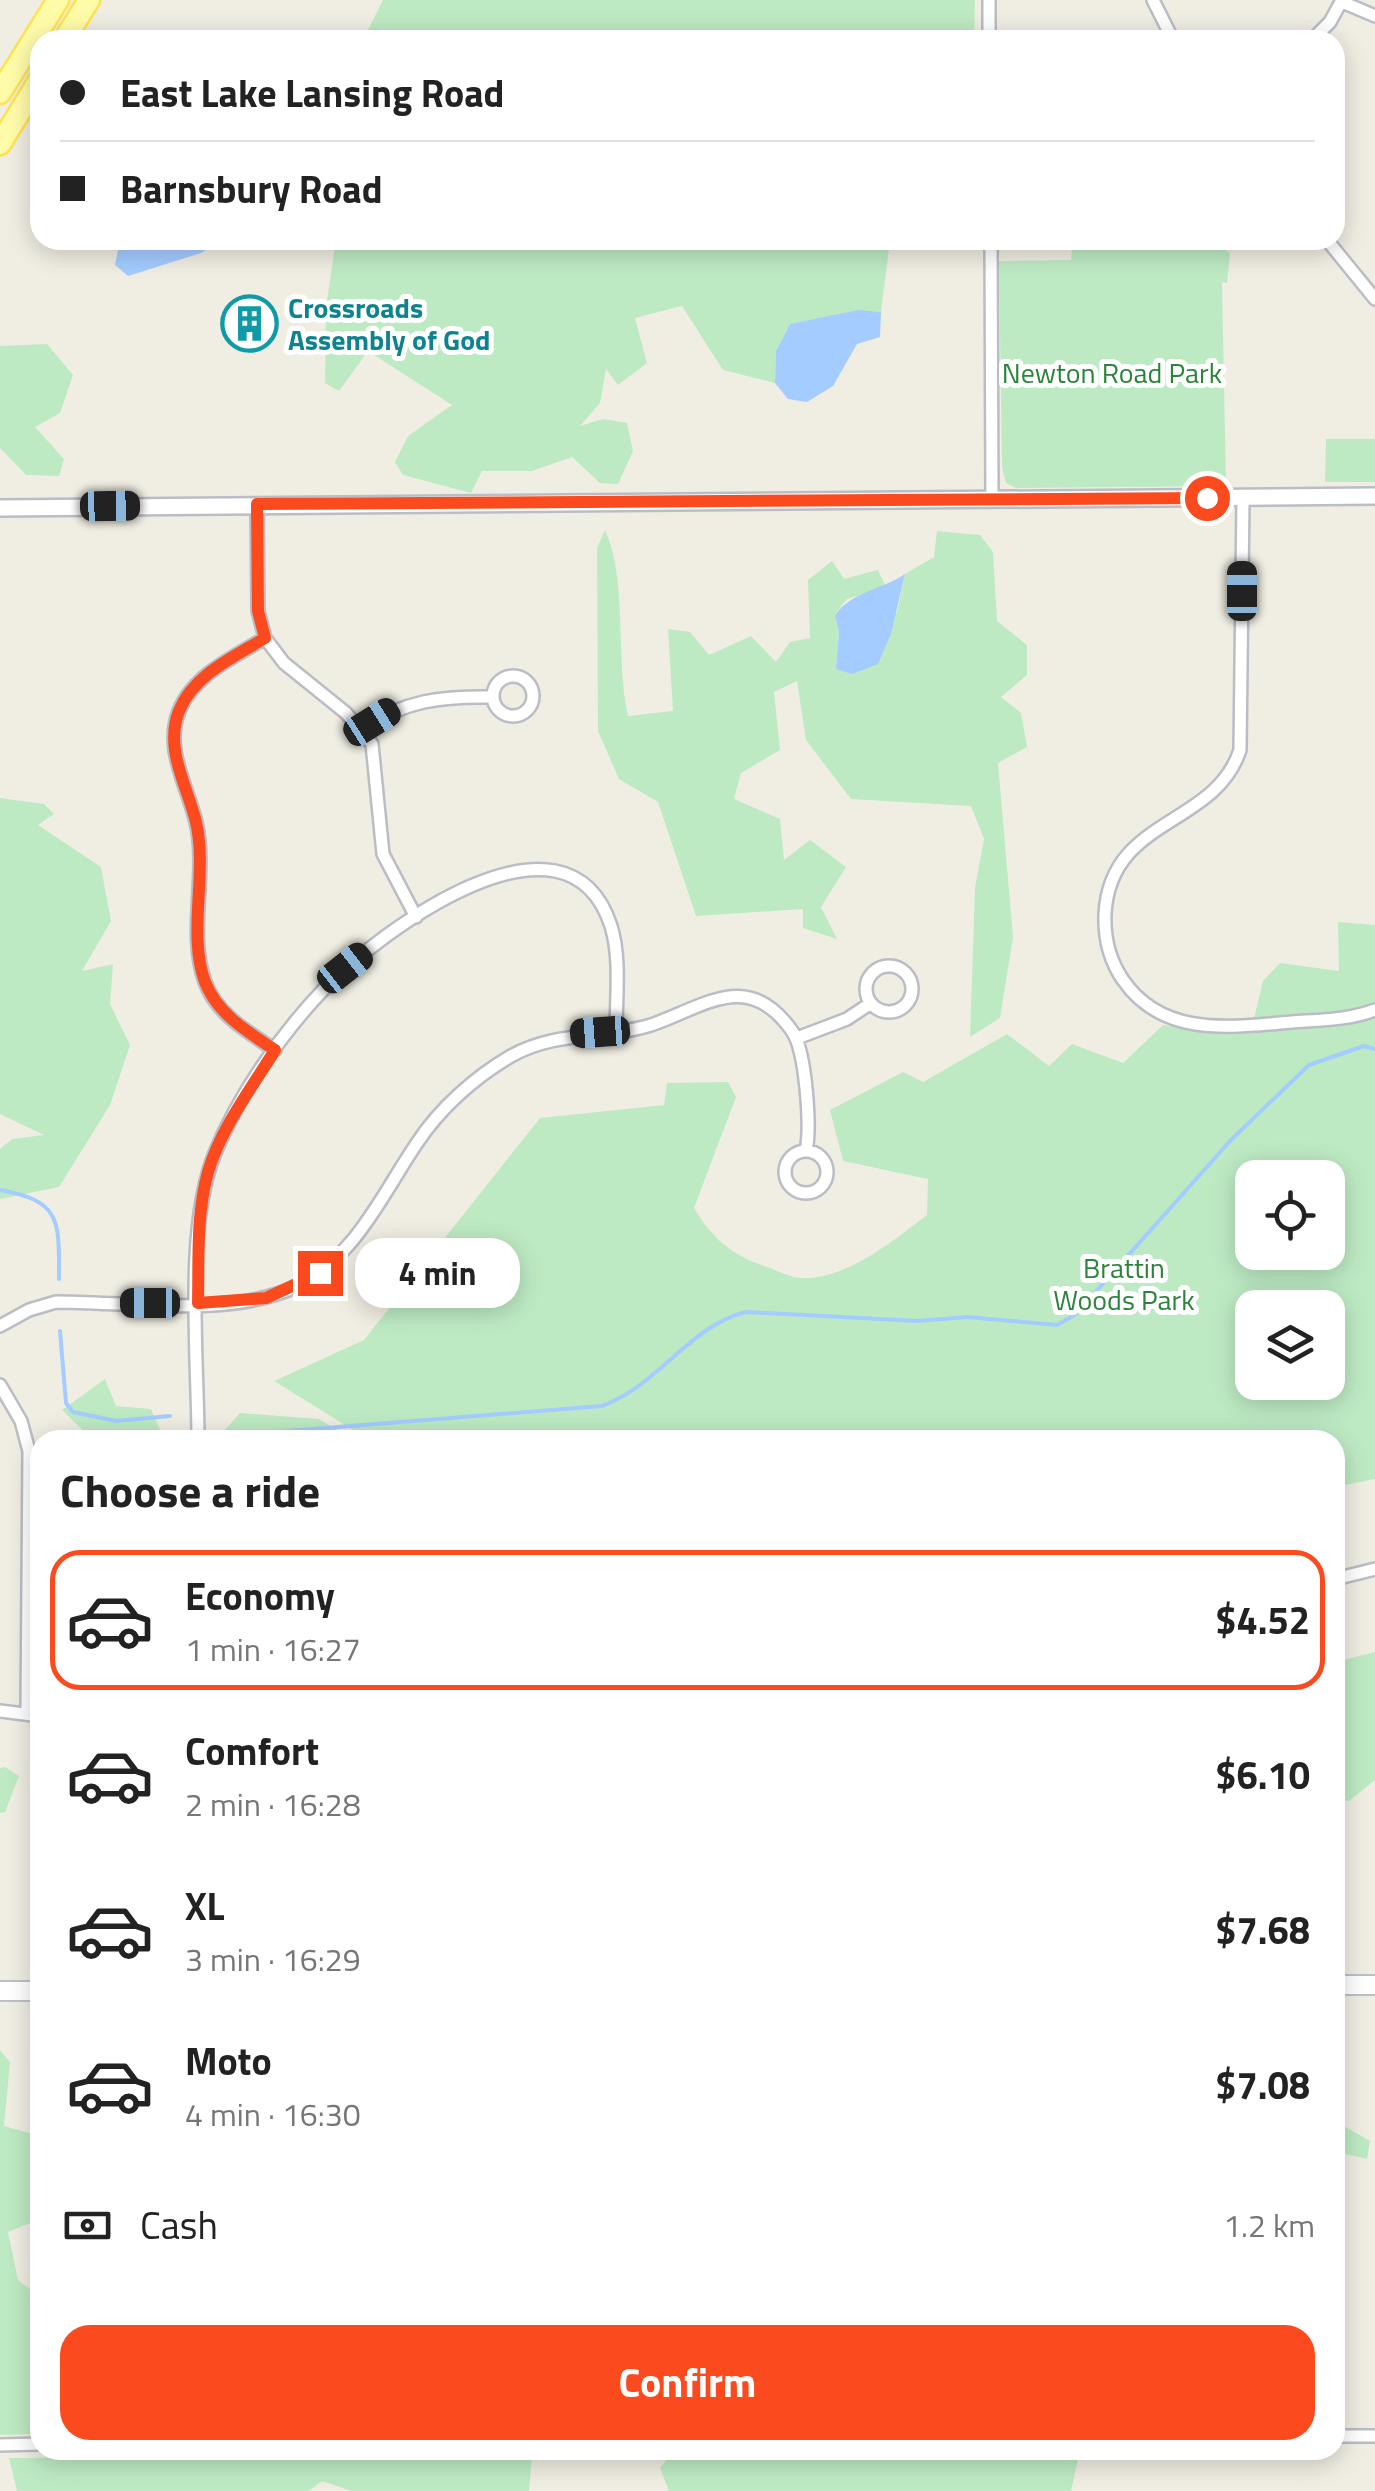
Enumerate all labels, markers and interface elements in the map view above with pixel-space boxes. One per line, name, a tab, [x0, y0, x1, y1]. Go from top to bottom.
text: East Lake Lansing Road	[120, 64, 504, 122]
text: Barnsbury Road	[120, 160, 383, 218]
place label: Crossroads Assembly of God	[288, 286, 490, 361]
building icon: Crossroads Assembly of God	[219, 294, 279, 354]
park label: Newton Road Park	[1002, 351, 1222, 394]
route start	[1185, 476, 1230, 521]
car	[80, 490, 140, 522]
car	[1227, 561, 1257, 621]
car	[339, 693, 405, 751]
car	[312, 938, 378, 998]
car	[569, 1015, 631, 1049]
map controls	[1235, 1160, 1345, 1400]
button: locate	[1235, 1160, 1345, 1270]
callout: 4 min	[355, 1238, 520, 1308]
park label: Brattin Woods Park	[1053, 1246, 1195, 1321]
text: 4 min	[399, 1249, 476, 1297]
route end	[298, 1251, 343, 1296]
car	[120, 1288, 180, 1318]
button: layers	[1235, 1290, 1345, 1400]
text: Choose a ride	[60, 1456, 320, 1524]
text: Economy	[185, 1567, 335, 1625]
icon: car	[65, 1575, 155, 1665]
text: $4.52	[1215, 1591, 1310, 1649]
text: 1 min · 16:27	[185, 1625, 361, 1673]
text: Comfort	[185, 1722, 319, 1780]
icon: car	[65, 1730, 155, 1820]
text: $6.10	[1215, 1746, 1310, 1804]
text: 2 min · 16:28	[185, 1780, 361, 1828]
text: XL	[185, 1877, 225, 1935]
icon: car	[65, 1885, 155, 1975]
text: $7.68	[1215, 1901, 1310, 1959]
text: 3 min · 16:29	[185, 1935, 361, 1983]
text: Moto	[185, 2032, 272, 2090]
icon: car	[65, 2040, 155, 2130]
text: $7.08	[1215, 2056, 1310, 2114]
text: 4 min · 16:30	[185, 2090, 361, 2138]
text: Cash	[140, 2196, 218, 2254]
icon: cash	[60, 2198, 115, 2253]
text: 1.2 km	[1223, 2201, 1315, 2249]
button: Confirm	[60, 2325, 1315, 2440]

